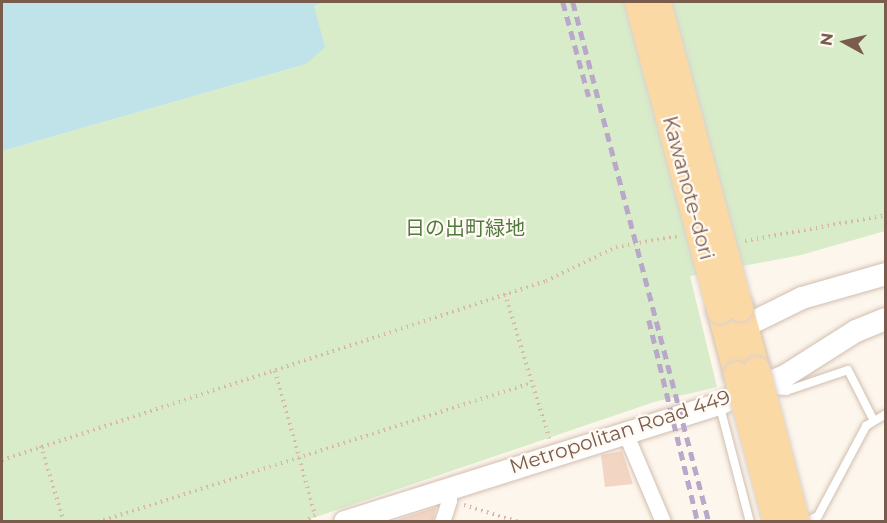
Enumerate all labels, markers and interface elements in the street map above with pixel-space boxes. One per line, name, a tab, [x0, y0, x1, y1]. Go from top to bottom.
north arrow	[815, 12, 875, 72]
text: N	[816, 32, 837, 47]
street label: Kawanote-dori	[657, 114, 719, 262]
park label: 日の出町緑地	[405, 216, 525, 240]
street label: Metropolitan Road 449	[507, 385, 733, 479]

